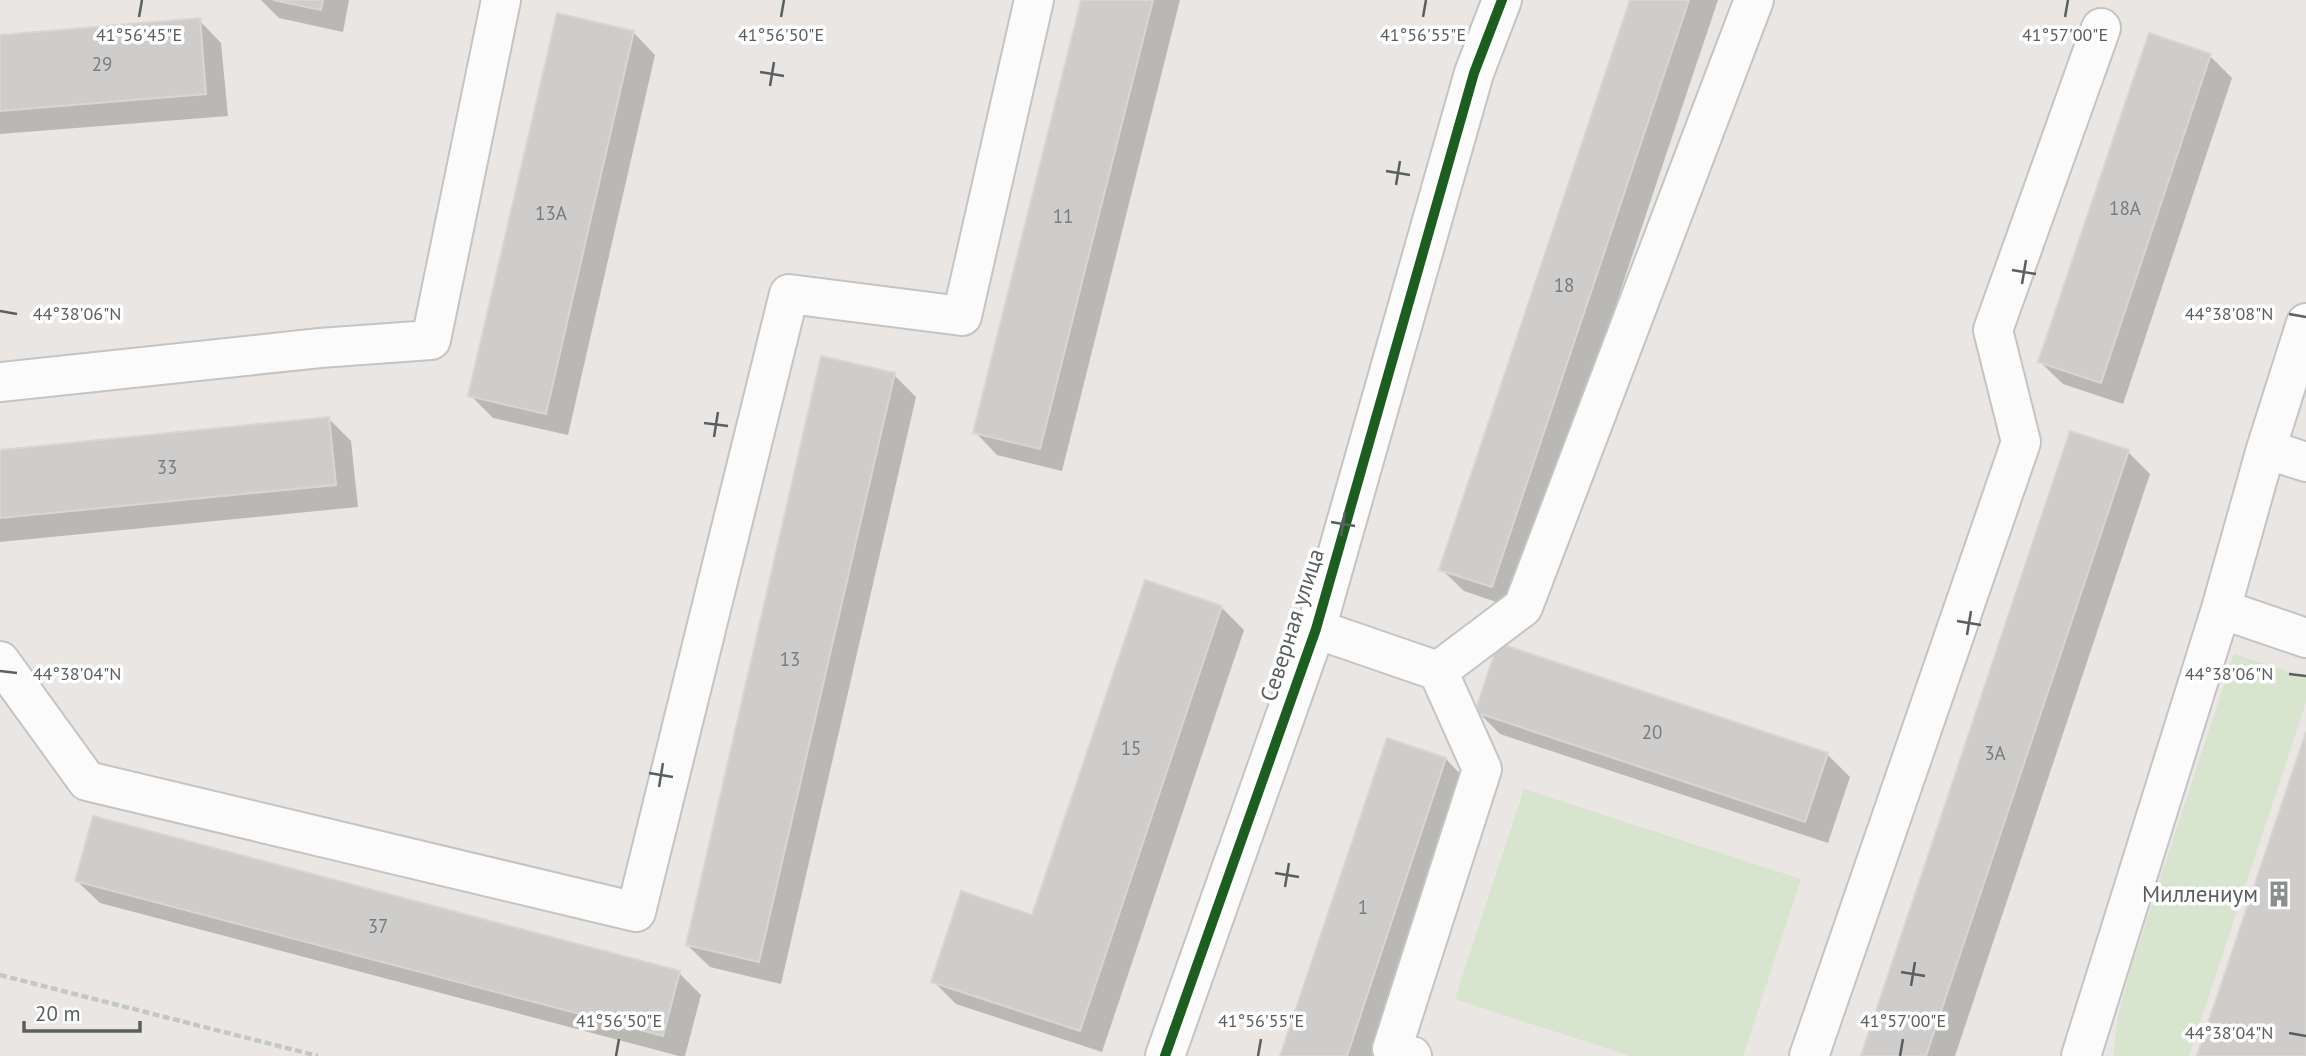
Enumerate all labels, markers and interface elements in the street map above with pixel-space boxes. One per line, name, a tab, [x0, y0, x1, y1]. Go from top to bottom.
text: 41°56'45"E	[96, 23, 182, 46]
text: 41°56'50"E	[738, 23, 824, 46]
text: 41°56'55"E	[1380, 23, 1466, 46]
text: 41°57'00"E	[2022, 23, 2108, 46]
house number: 29	[92, 52, 112, 76]
house number: 18А	[2109, 196, 2141, 220]
house number: 13А	[535, 201, 567, 225]
house number: 11	[1053, 204, 1073, 228]
house number: 18	[1554, 273, 1574, 297]
text: 44°38'06"N	[33, 302, 121, 325]
text: 44°38'08"N	[2185, 302, 2273, 325]
house number: 33	[157, 455, 177, 479]
street label: Северная улица	[1253, 545, 1330, 705]
house number: 13	[780, 647, 800, 671]
text: 44°38'04"N	[33, 662, 121, 685]
text: 44°38'06"N	[2185, 662, 2273, 685]
house number: 20	[1642, 720, 1662, 744]
house number: 15	[1121, 736, 1141, 760]
house number: 3А	[1984, 741, 2006, 765]
place label: Миллениум	[2142, 879, 2258, 908]
building icon: Миллениум	[2264, 879, 2294, 909]
house number: 1	[1358, 895, 1368, 919]
house number: 37	[368, 914, 388, 938]
scale bar	[24, 990, 140, 1034]
text: 20 m	[35, 1000, 81, 1027]
text: 41°56'50"E	[576, 1009, 662, 1032]
text: 41°56'55"E	[1218, 1009, 1304, 1032]
text: 41°57'00"E	[1860, 1009, 1946, 1032]
text: 44°38'04"N	[2185, 1021, 2273, 1044]

